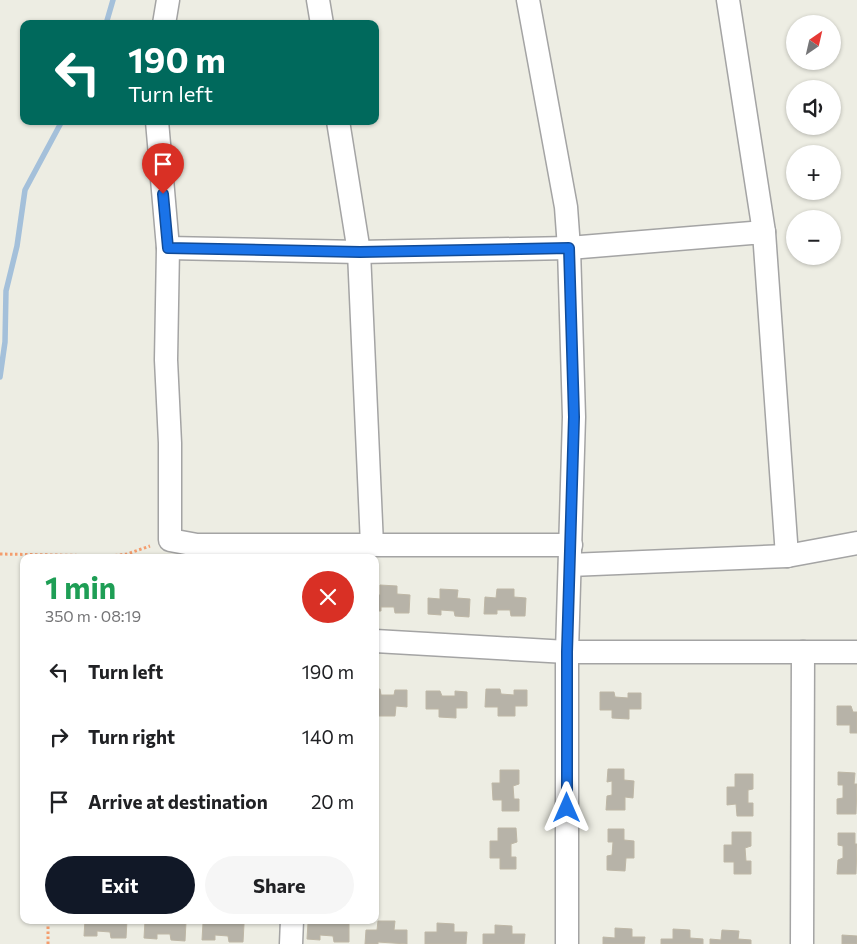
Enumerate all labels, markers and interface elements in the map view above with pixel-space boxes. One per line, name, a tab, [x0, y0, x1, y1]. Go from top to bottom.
north arrow	[786, 15, 841, 70]
map controls	[786, 15, 841, 265]
text: 190 m	[128, 37, 226, 80]
icon: left	[45, 40, 110, 105]
text: Turn left	[128, 80, 213, 107]
button: sound	[786, 80, 841, 135]
pin	[142, 143, 184, 194]
button: +	[786, 145, 841, 200]
icon: arrive	[149, 150, 177, 178]
button: −	[786, 210, 841, 265]
text: 1 min	[45, 568, 116, 605]
button: close	[302, 571, 354, 623]
text: 350 m · 08:19	[45, 606, 141, 625]
icon: left	[45, 658, 73, 686]
text: Turn left	[88, 660, 163, 683]
text: 190 m	[302, 660, 354, 683]
icon: right	[45, 723, 73, 751]
text: Turn right	[88, 725, 175, 748]
text: 140 m	[302, 725, 354, 748]
position arrow	[540, 781, 592, 833]
icon: arrive	[45, 788, 73, 816]
text: Arrive at destination	[88, 790, 268, 813]
text: 20 m	[311, 790, 354, 813]
button: Exit	[45, 856, 195, 914]
button: Share	[205, 856, 354, 914]

